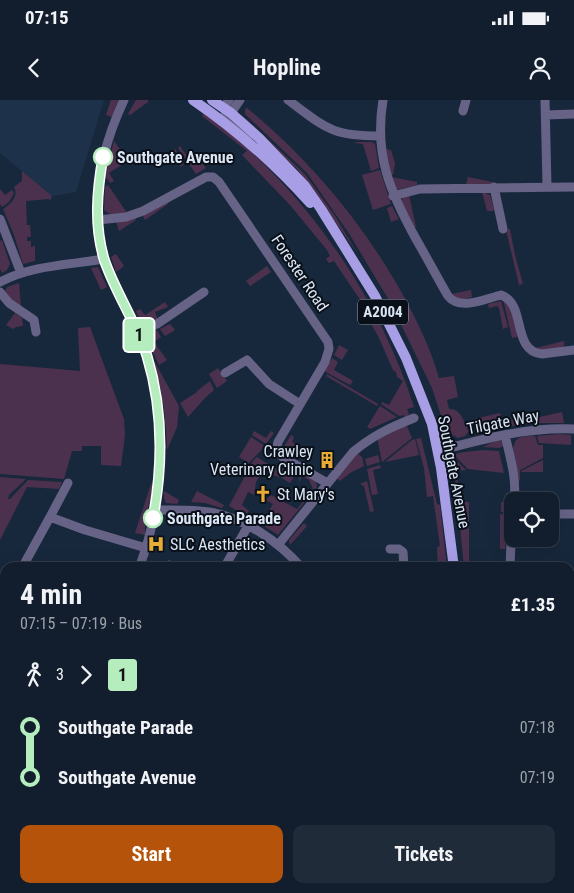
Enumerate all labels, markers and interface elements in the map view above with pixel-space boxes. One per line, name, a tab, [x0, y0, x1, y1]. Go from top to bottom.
text: 07:15	[25, 6, 69, 29]
icon: back	[20, 54, 48, 82]
icon: person	[526, 54, 554, 82]
text: Hopline	[253, 55, 321, 80]
marker: Southgate Avenue	[93, 147, 113, 167]
place label: Southgate Avenue	[117, 148, 234, 167]
street label: Forester Road	[268, 231, 332, 315]
road number: A2004	[358, 300, 408, 324]
line badge: 1	[123, 319, 155, 351]
text: 1	[134, 324, 144, 345]
street label: Tilgate Way	[465, 406, 541, 438]
street label: Southgate Avenue	[434, 414, 474, 530]
place label: Crawley Veterinary Clinic	[210, 442, 313, 479]
building icon: Crawley Veterinary Clinic	[317, 450, 337, 470]
church icon: St Mary's	[253, 484, 273, 504]
place label: St Mary's	[277, 485, 335, 504]
map controls	[504, 492, 559, 547]
button: locate	[504, 492, 559, 547]
marker: Southgate Parade	[143, 508, 163, 528]
place label: Southgate Parade	[167, 509, 281, 528]
hospital icon: SLC Aesthetics	[146, 534, 166, 554]
place label: SLC Aesthetics	[170, 535, 265, 554]
text: 4 min	[20, 578, 82, 611]
text: £1.35	[511, 593, 555, 616]
text: 07:15 – 07:19 · Bus	[20, 614, 142, 633]
icon: walk	[20, 661, 48, 689]
icon: forward	[72, 661, 100, 689]
text: 1	[118, 664, 127, 685]
text: 3	[56, 665, 64, 684]
text: Southgate Parade	[58, 716, 193, 739]
text: 07:18	[520, 718, 555, 737]
text: Southgate Avenue	[58, 766, 196, 789]
text: 07:19	[520, 768, 555, 787]
button: Start	[20, 825, 283, 883]
button: Tickets	[293, 825, 555, 883]

